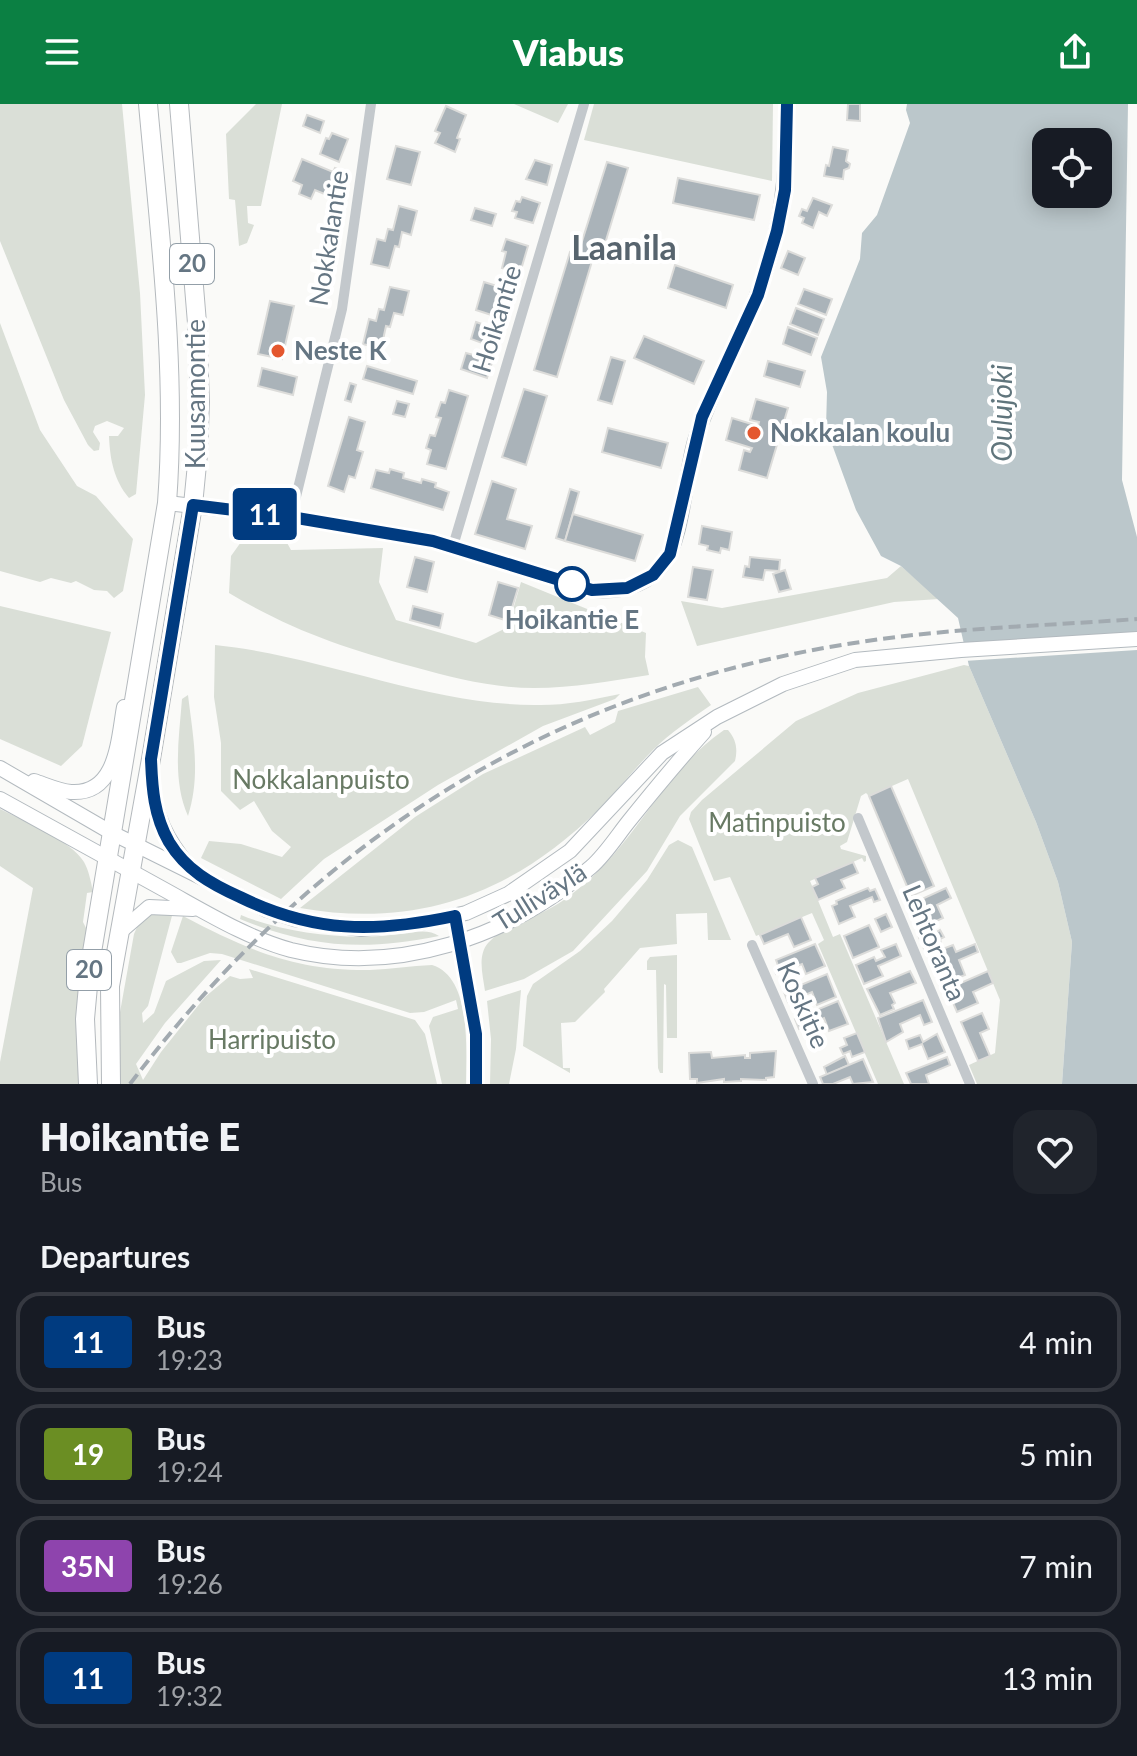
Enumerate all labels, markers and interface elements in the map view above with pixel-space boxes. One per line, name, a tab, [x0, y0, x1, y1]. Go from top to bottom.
icon: menu	[40, 30, 84, 74]
text: Viabus	[513, 30, 624, 74]
icon: share	[1053, 30, 1097, 74]
map controls	[1032, 128, 1112, 208]
button: locate	[1032, 128, 1112, 208]
street label: Nokkalantie	[302, 168, 355, 308]
district label: Laanila	[571, 226, 677, 267]
road number: 20	[170, 244, 214, 284]
street label: Hoikantie	[465, 261, 528, 376]
street label: Kuusamontie	[179, 319, 211, 469]
place label: Neste K	[294, 334, 388, 366]
marker: Neste K	[269, 342, 287, 360]
water label: Oulujoki	[984, 364, 1018, 462]
place label: Nokkalan koulu	[770, 416, 950, 448]
marker: Nokkalan koulu	[745, 424, 763, 442]
line badge: 11	[229, 488, 301, 540]
text: 11	[249, 497, 281, 531]
marker: Hoikantie E	[555, 567, 589, 601]
place label: Hoikantie E	[505, 603, 639, 635]
park label: Nokkalanpuisto	[232, 763, 410, 795]
park label: Matinpuisto	[708, 806, 846, 838]
street label: Tulliväylä	[487, 855, 592, 937]
street label: Lehtoranta	[896, 880, 974, 1006]
road number: 20	[67, 950, 111, 990]
street label: Koskitie	[771, 956, 837, 1053]
park label: Harripuisto	[208, 1023, 336, 1055]
button: heart	[1013, 1110, 1097, 1194]
text: Hoikantie E	[40, 1113, 240, 1159]
text: Bus	[40, 1166, 82, 1198]
text: Departures	[40, 1238, 190, 1274]
text: Bus	[156, 1308, 206, 1344]
text: 4 min	[1019, 1324, 1093, 1360]
text: 11	[72, 1325, 104, 1359]
text: 19:23	[156, 1344, 223, 1376]
text: Bus	[156, 1420, 206, 1456]
text: 5 min	[1019, 1436, 1093, 1472]
text: 19	[72, 1437, 104, 1471]
text: 19:24	[156, 1456, 223, 1488]
text: Bus	[156, 1532, 206, 1568]
text: 7 min	[1019, 1548, 1093, 1584]
text: 35N	[61, 1549, 115, 1583]
text: 19:26	[156, 1568, 223, 1600]
text: Bus	[156, 1644, 206, 1680]
text: 13 min	[1002, 1660, 1093, 1696]
text: 11	[72, 1661, 104, 1695]
text: 19:32	[156, 1680, 223, 1712]

